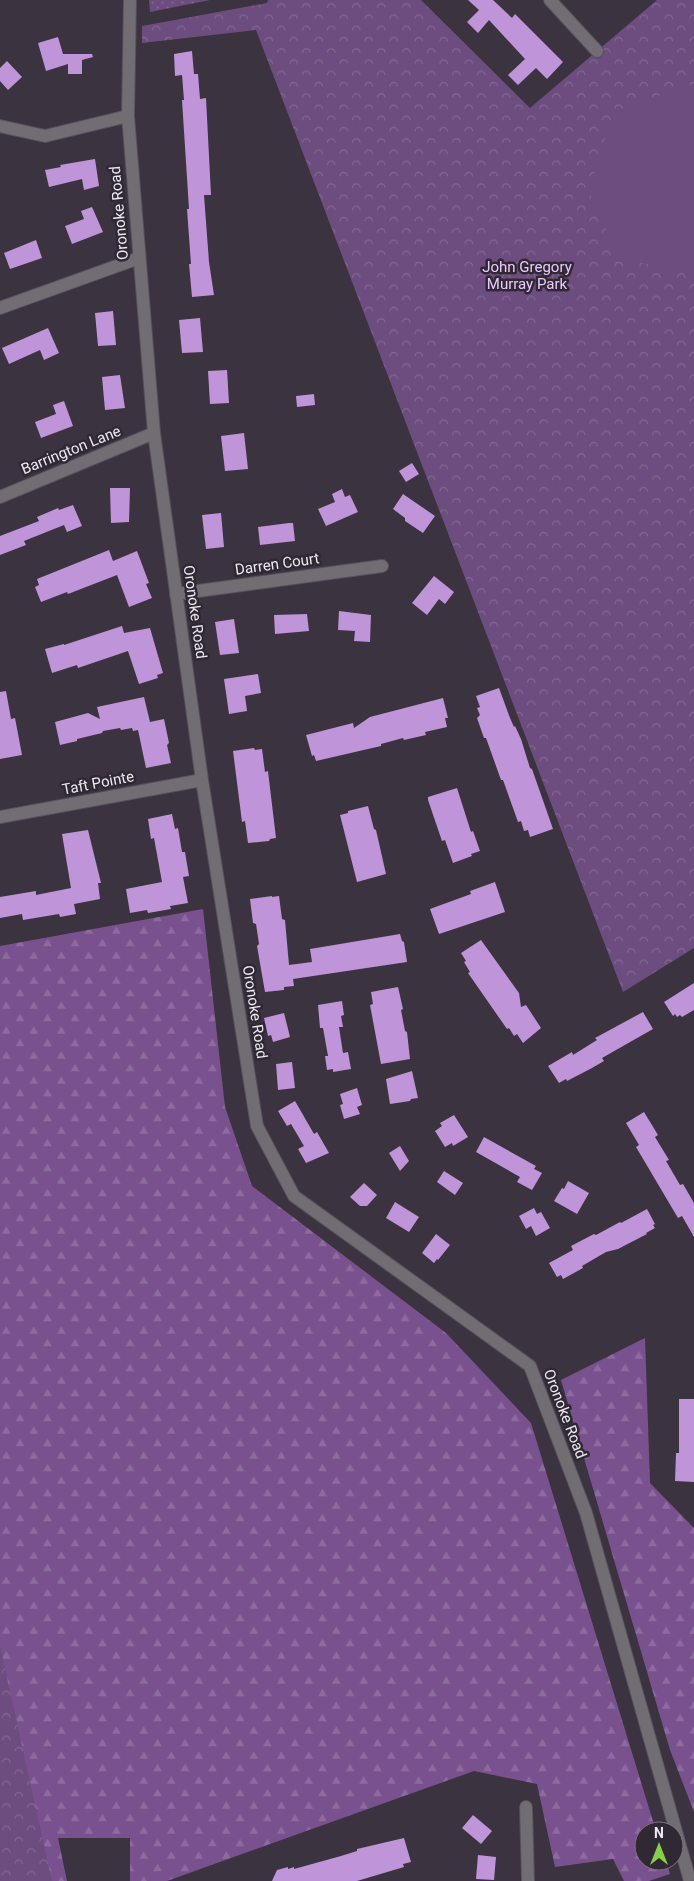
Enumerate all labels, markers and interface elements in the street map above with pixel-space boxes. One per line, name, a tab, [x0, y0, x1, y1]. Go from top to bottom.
street label: Oronoke Road	[106, 165, 132, 261]
park label: John Gregory Murray Park	[482, 258, 572, 293]
street label: Barrington Lane	[19, 422, 123, 478]
street label: Darren Court	[234, 549, 320, 579]
street label: Oronoke Road	[180, 564, 210, 660]
street label: Taft Pointe	[61, 767, 136, 799]
street label: Oronoke Road	[239, 964, 271, 1060]
street label: Oronoke Road	[540, 1367, 590, 1461]
north arrow	[634, 1821, 684, 1871]
text: N	[654, 1825, 664, 1841]

